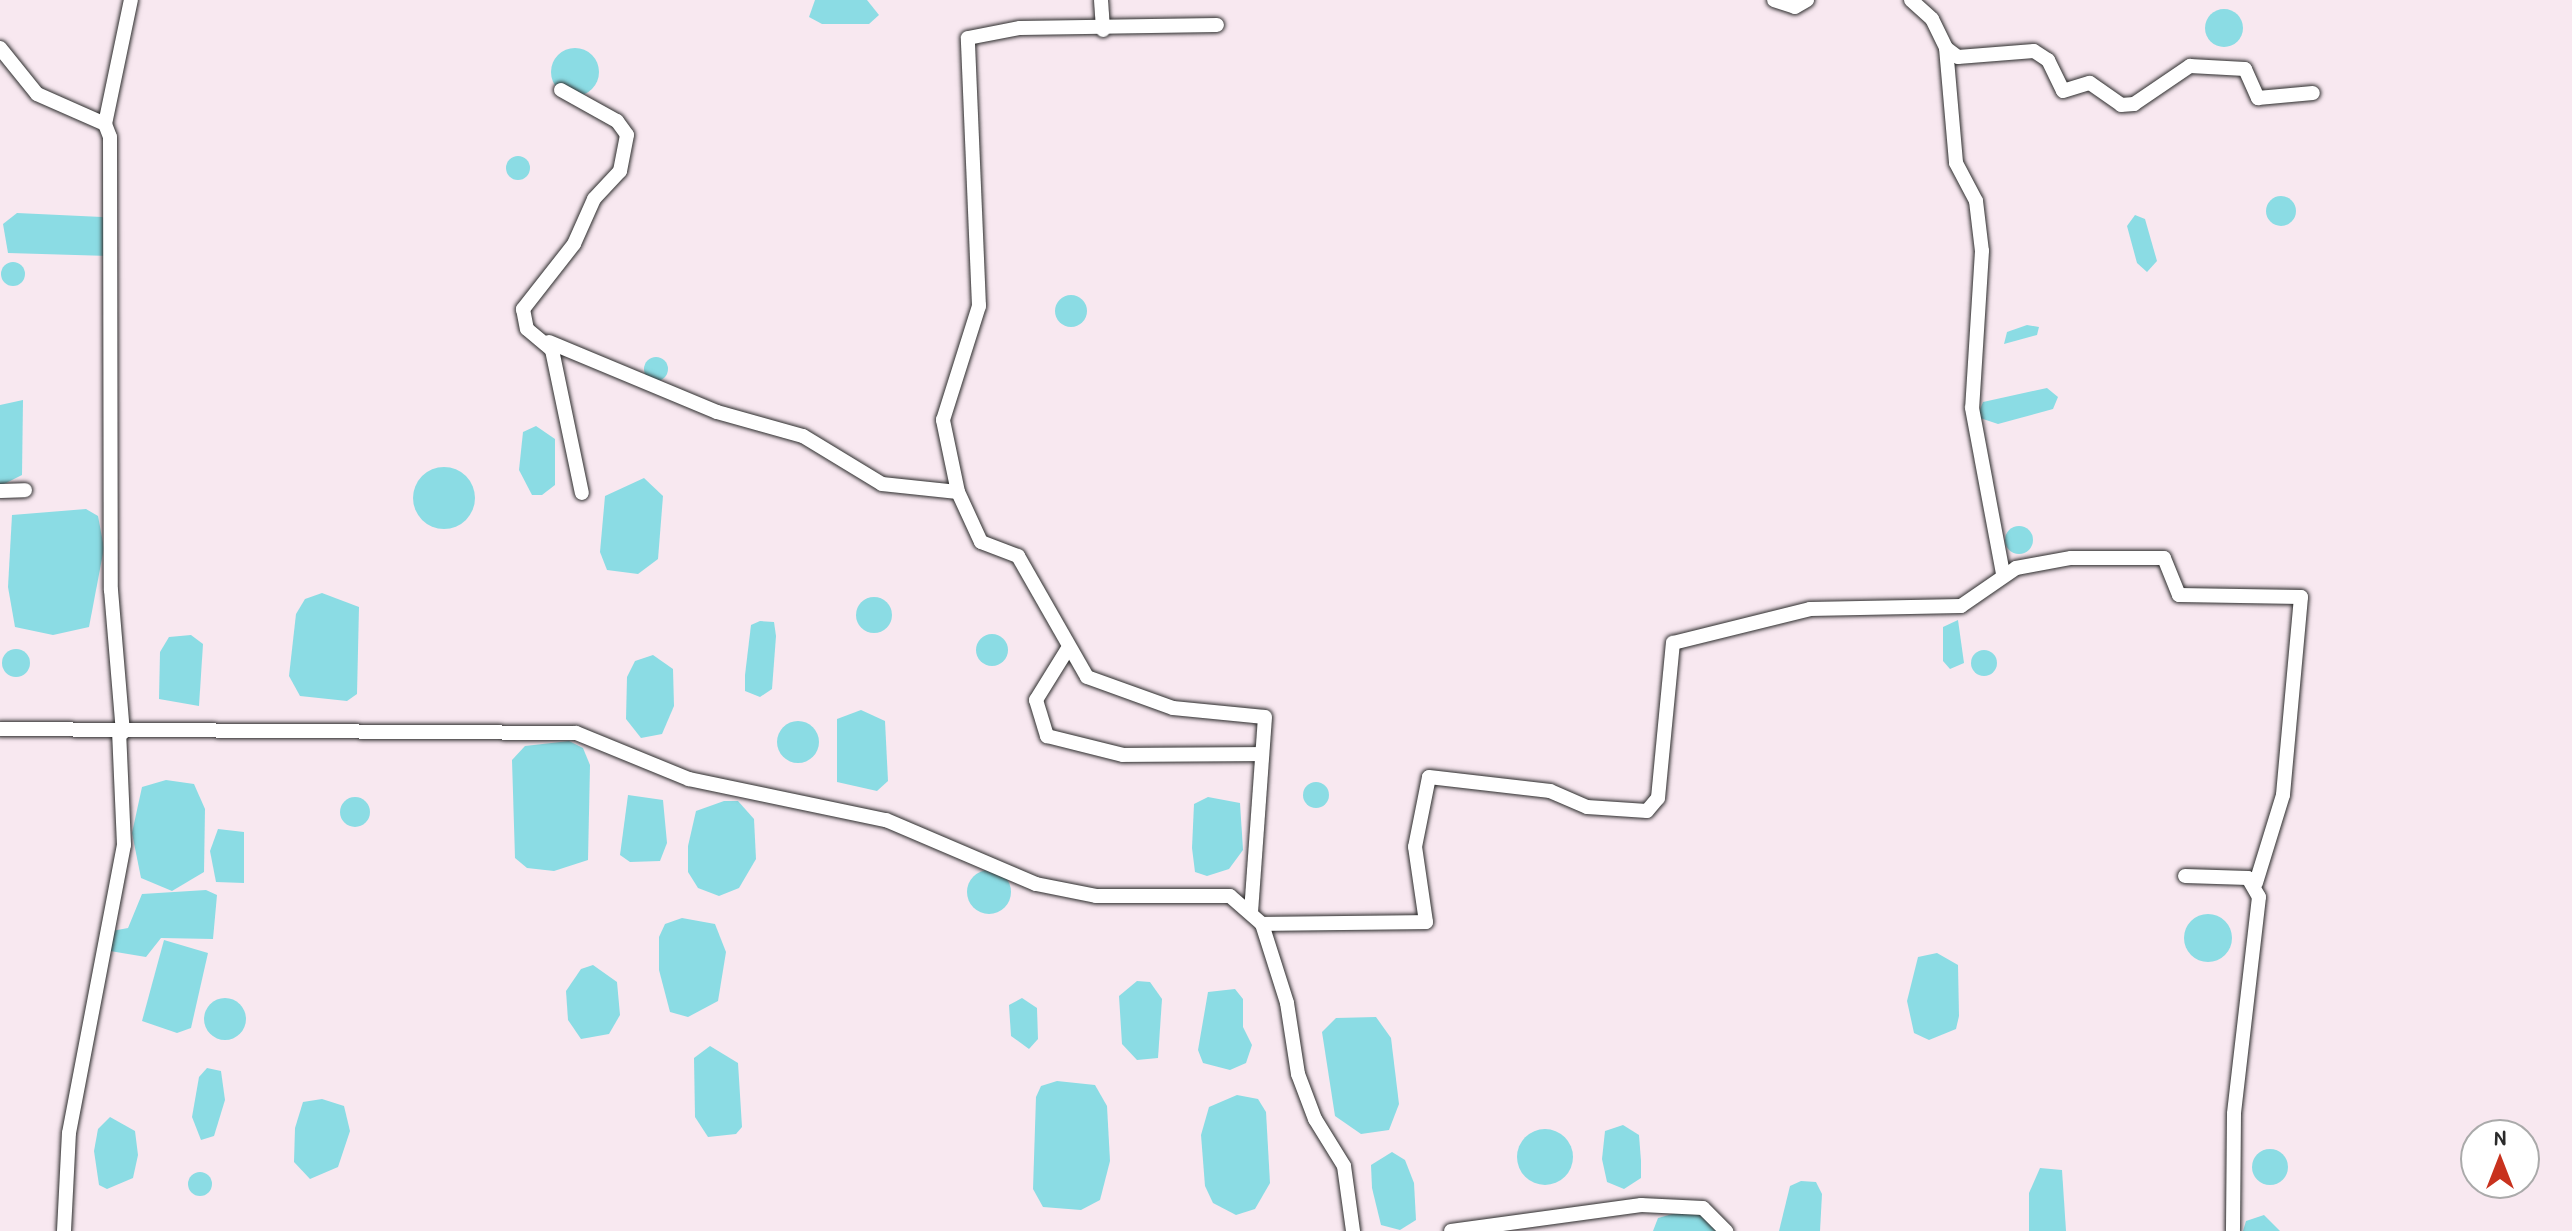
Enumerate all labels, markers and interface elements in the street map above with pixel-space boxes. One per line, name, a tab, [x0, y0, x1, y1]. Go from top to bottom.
north arrow	[2460, 1119, 2540, 1199]
text: N	[2494, 1122, 2506, 1152]

